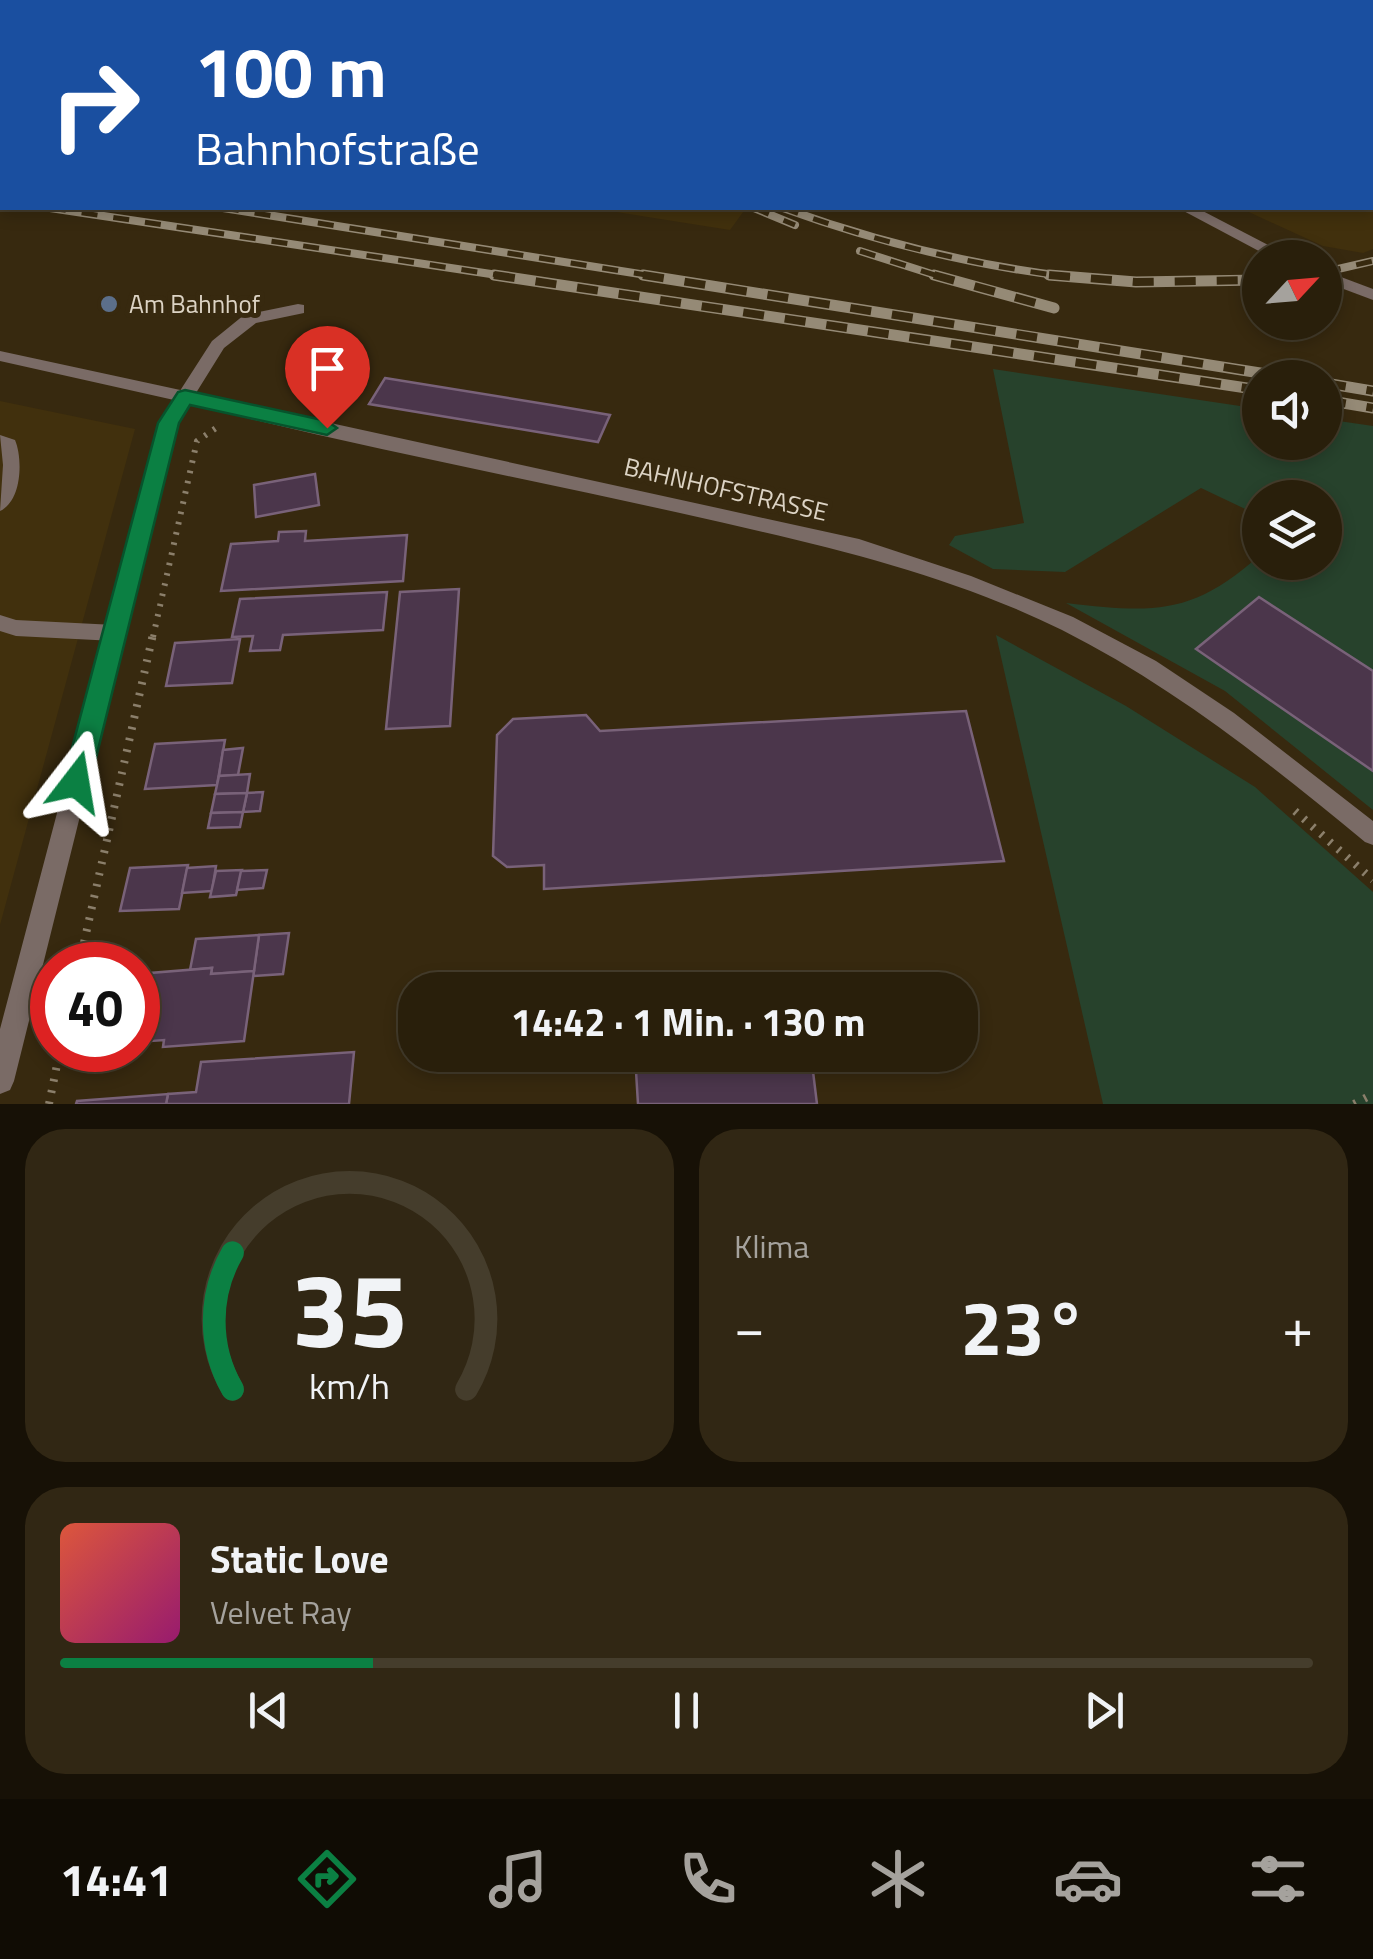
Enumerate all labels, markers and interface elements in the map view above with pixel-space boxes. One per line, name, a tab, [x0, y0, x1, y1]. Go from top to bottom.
text: 100 m	[195, 18, 387, 124]
icon: right	[30, 40, 160, 170]
text: Bahnhofstraße	[195, 114, 480, 182]
north arrow	[1242, 240, 1342, 340]
map controls	[1242, 240, 1342, 580]
place label: Am Bahnhof	[129, 285, 261, 323]
marker: Am Bahnhof	[98, 293, 120, 315]
pin	[285, 326, 370, 429]
icon: arrive	[300, 341, 355, 396]
button: sound	[1242, 360, 1342, 460]
street label: BAHNHOFSTRASSE	[621, 447, 831, 531]
button: layers	[1242, 480, 1342, 580]
position arrow	[24, 730, 128, 834]
speed limit sign: 40	[30, 942, 160, 1072]
text: 14:42 · 1 Min. · 130 m	[511, 993, 865, 1051]
text: Klima	[734, 1222, 809, 1270]
text: 35	[291, 1229, 408, 1387]
text: 23°	[960, 1270, 1087, 1384]
text: −	[734, 1285, 765, 1368]
text: +	[1282, 1285, 1313, 1368]
text: km/h	[309, 1358, 390, 1413]
text: Static Love	[210, 1530, 389, 1588]
text: Velvet Ray	[210, 1588, 352, 1636]
icon: previous	[241, 1683, 296, 1738]
icon: pause	[659, 1683, 714, 1738]
icon: next	[1077, 1683, 1132, 1738]
icon: directions	[292, 1844, 362, 1914]
icon: music	[483, 1844, 553, 1914]
icon: phone	[673, 1844, 743, 1914]
icon: climate	[863, 1844, 933, 1914]
icon: car	[1053, 1844, 1123, 1914]
icon: filters	[1243, 1844, 1313, 1914]
text: 14:41	[60, 1845, 172, 1913]

